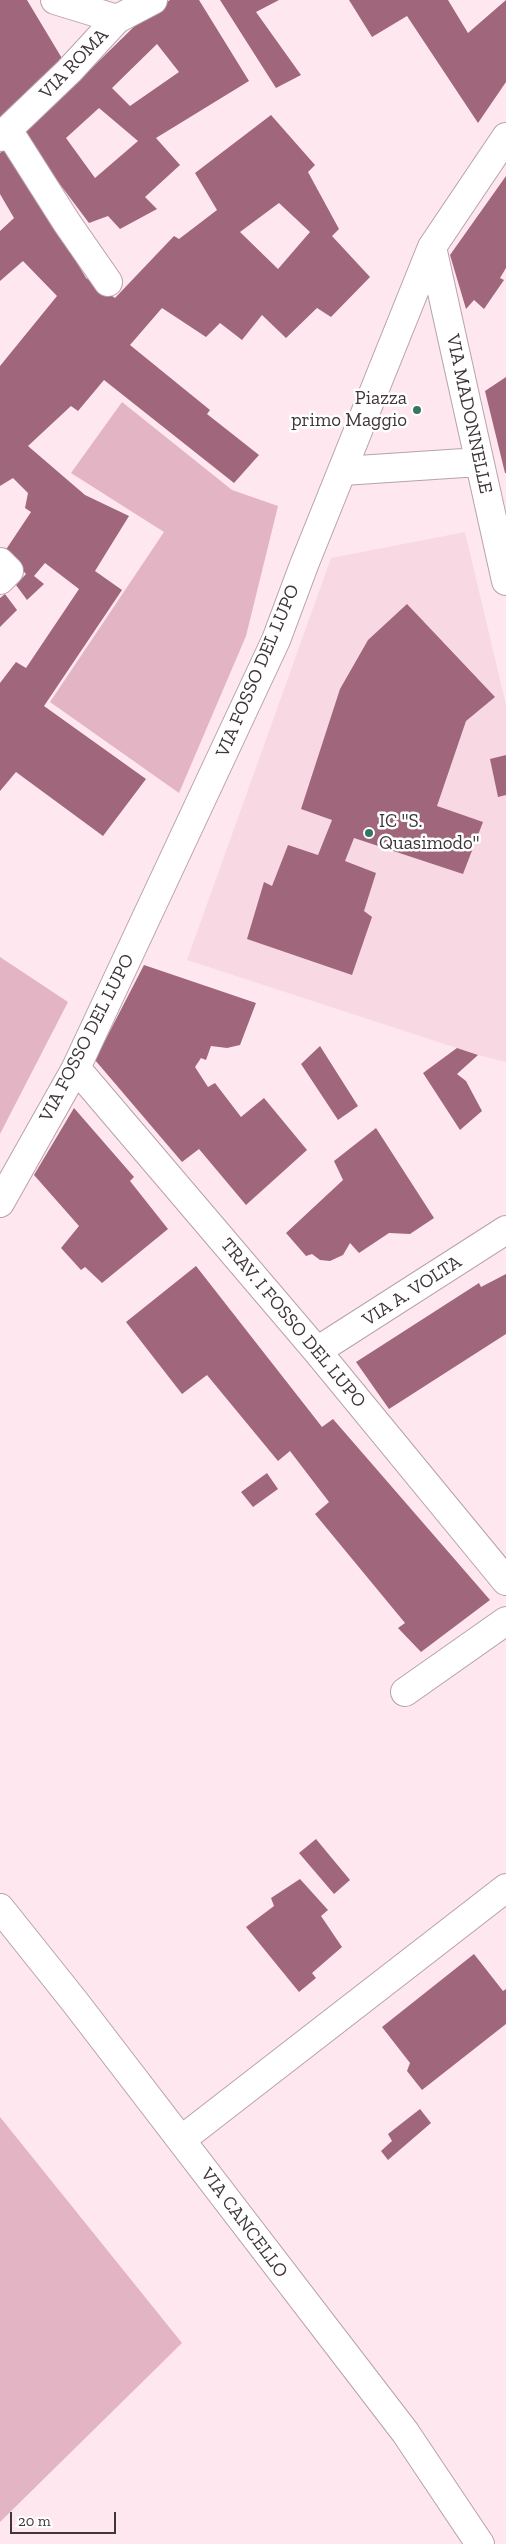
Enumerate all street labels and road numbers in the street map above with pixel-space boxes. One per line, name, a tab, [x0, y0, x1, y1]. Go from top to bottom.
street label: VIA ROMA	[35, 24, 113, 104]
street label: VIA MADONNELLE	[441, 332, 497, 496]
street label: VIA FOSSO DEL LUPO	[211, 581, 305, 761]
street label: VIA FOSSO DEL LUPO	[35, 950, 139, 1126]
street label: TRAV. I FOSSO DEL LUPO	[215, 1234, 371, 1412]
street label: VIA A. VOLTA	[358, 1251, 466, 1331]
street label: VIA CANCELLO	[195, 2164, 293, 2282]

